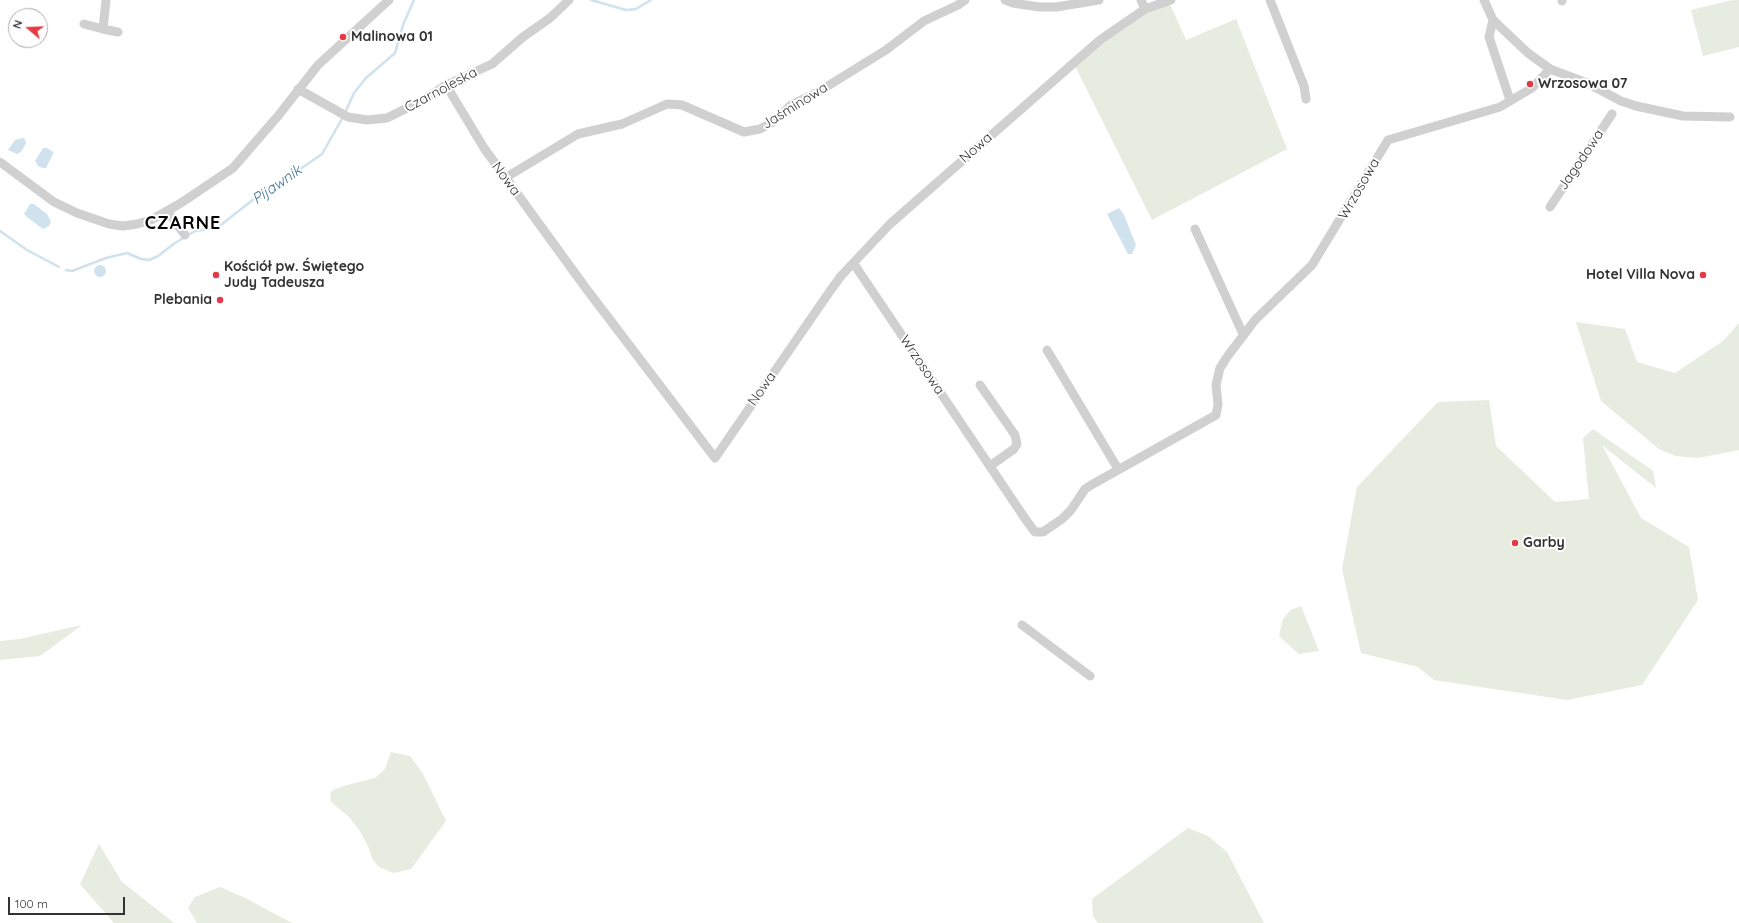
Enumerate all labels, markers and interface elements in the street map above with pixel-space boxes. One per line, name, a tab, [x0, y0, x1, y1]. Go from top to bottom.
north arrow	[8, 8, 48, 48]
text: N	[10, 18, 26, 31]
place label: Malinowa 01	[351, 29, 433, 45]
marker: Malinowa 01	[338, 32, 348, 42]
street label: Czarnoleska	[402, 64, 480, 116]
place label: Wrzosowa 07	[1538, 76, 1627, 92]
street label: Jaśminowa	[759, 79, 831, 133]
marker: Wrzosowa 07	[1525, 79, 1535, 89]
street label: Jagodowa	[1555, 127, 1607, 193]
street label: Nowa	[956, 129, 996, 167]
street label: Wrzosowa	[1335, 155, 1383, 223]
street label: Nowa	[488, 159, 524, 199]
water label: Pijawnik	[249, 161, 305, 209]
district label: CZARNE	[145, 213, 221, 235]
place label: Kościół pw. Świętego Judy Tadeusza	[224, 259, 364, 292]
place label: Hotel Villa Nova	[1586, 267, 1695, 283]
marker: Kościół pw. Świętego Judy Tadeusza	[211, 270, 221, 280]
marker: Hotel Villa Nova	[1698, 270, 1708, 280]
place label: Plebania	[154, 292, 212, 308]
marker: Plebania	[215, 295, 225, 305]
street label: Wrzosowa	[896, 332, 948, 398]
street label: Nowa	[744, 369, 780, 409]
place label: Garby	[1523, 535, 1565, 551]
marker: Garby	[1510, 538, 1520, 548]
scale bar	[10, 889, 127, 915]
text: 100 m	[15, 896, 48, 911]

